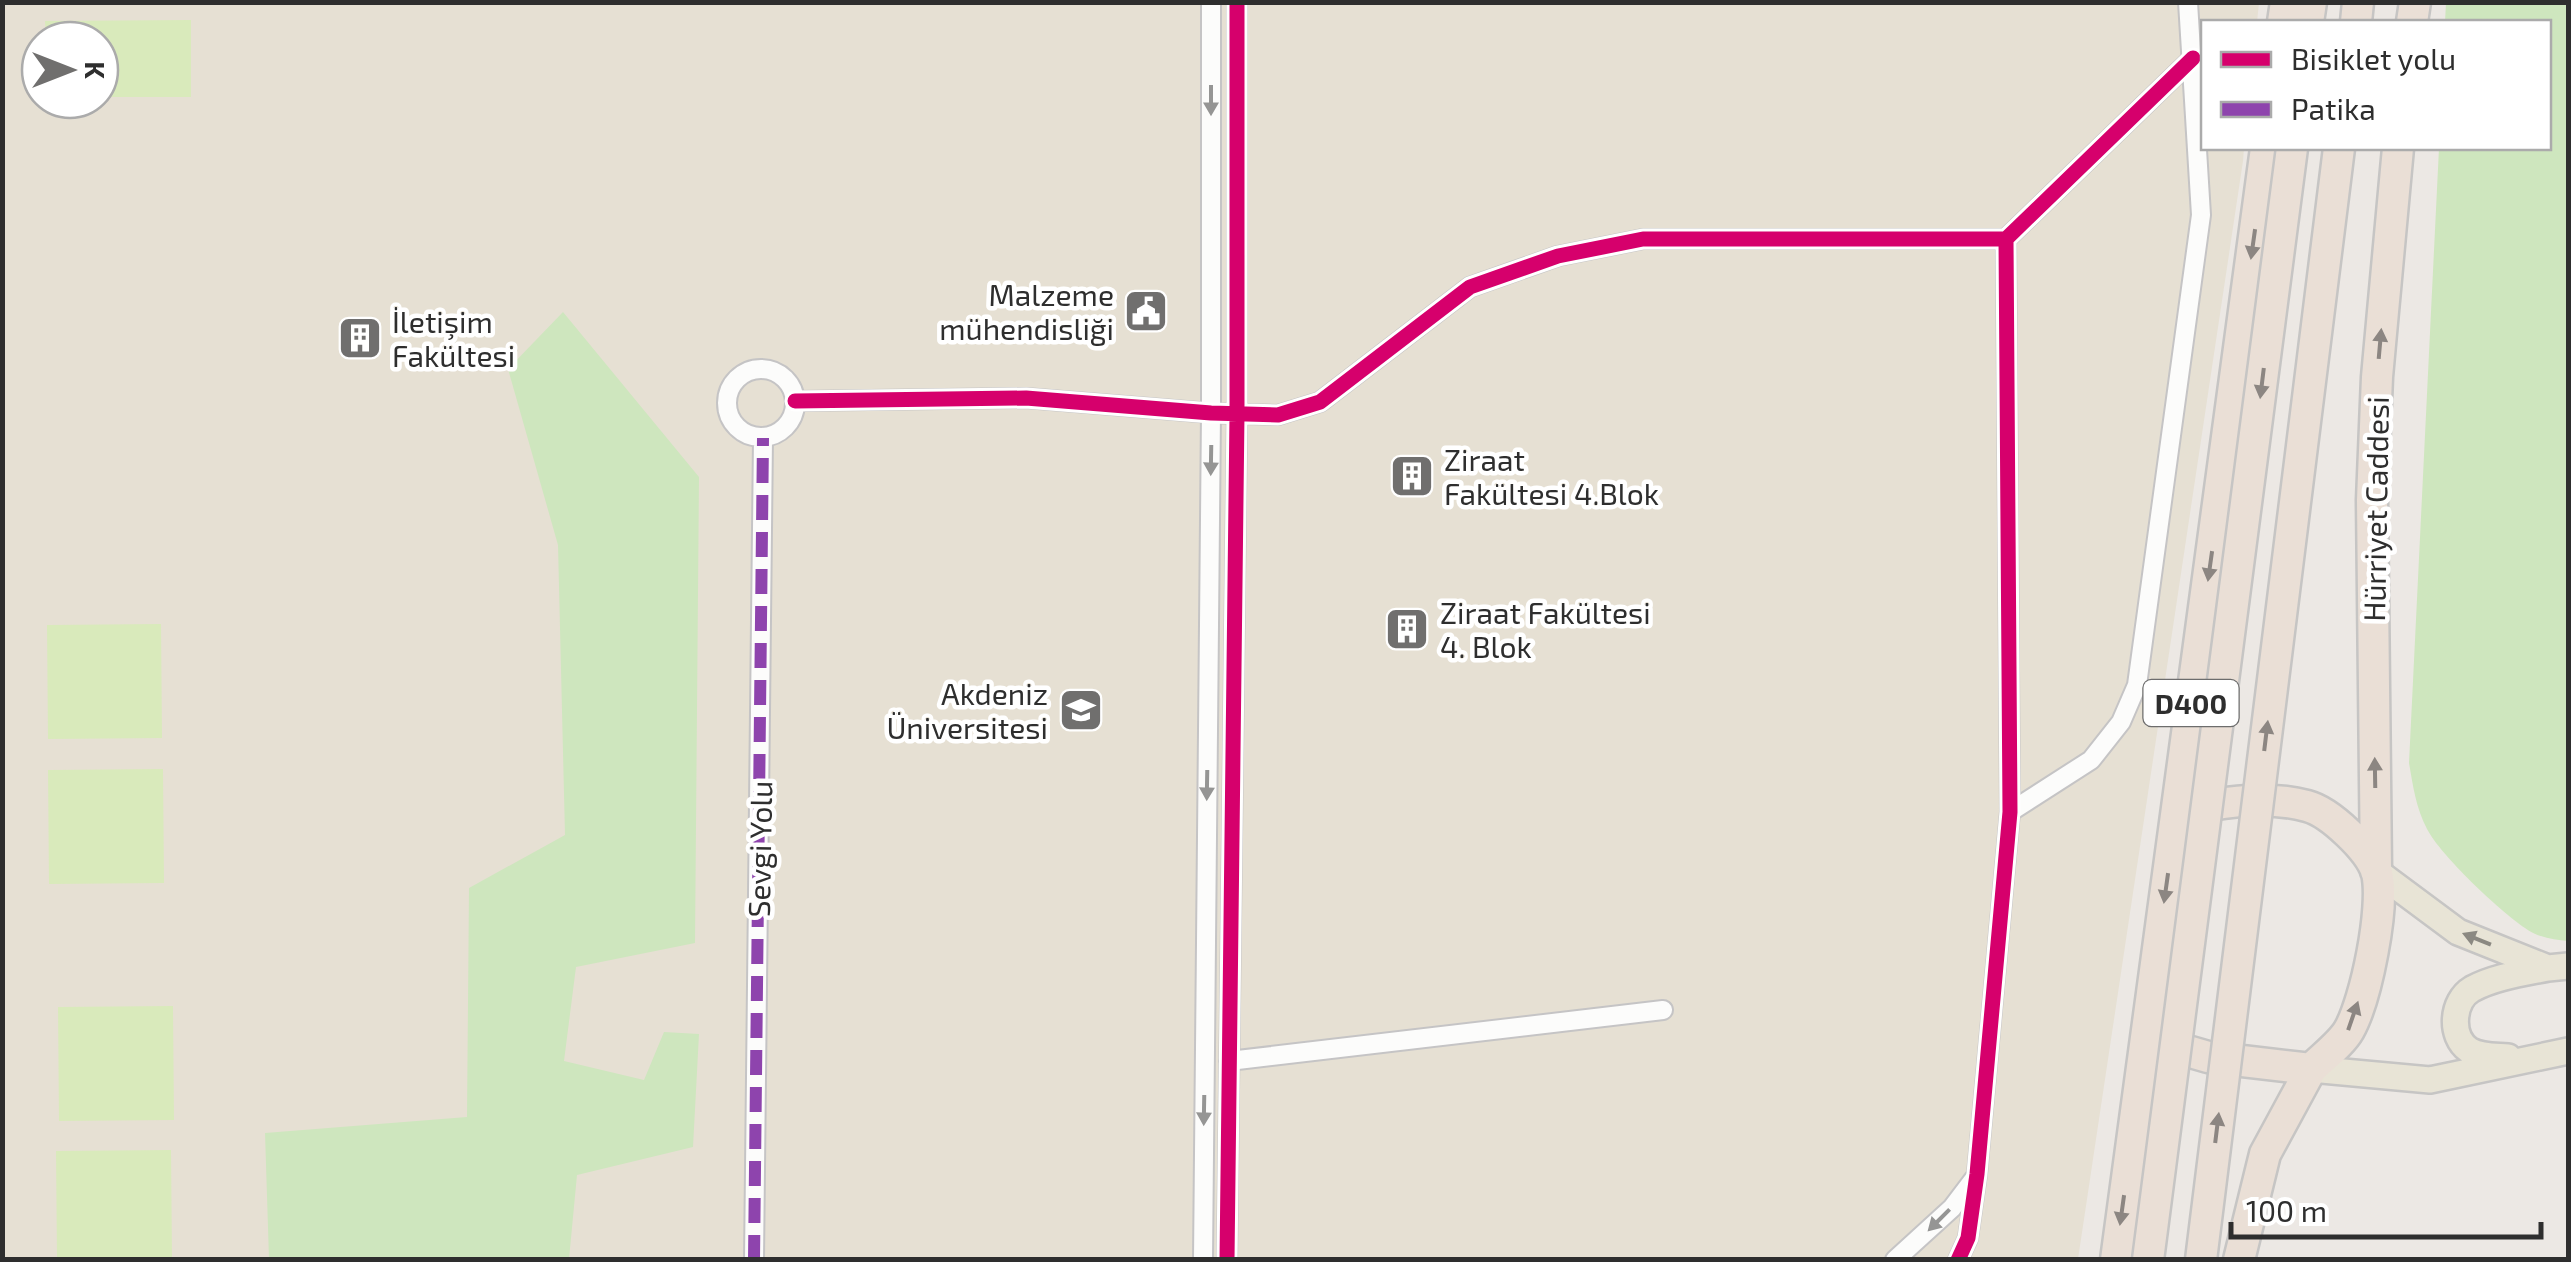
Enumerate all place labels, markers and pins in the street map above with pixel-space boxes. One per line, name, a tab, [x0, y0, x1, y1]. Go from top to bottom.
place label: Malzeme mühendisliği	[939, 276, 1114, 346]
public building icon: Malzeme mühendisliği	[1123, 288, 1169, 334]
place label: İletişim Fakültesi	[392, 303, 515, 373]
building icon: İletişim Fakültesi	[337, 315, 383, 361]
place label: Ziraat Fakültesi 4.Blok	[1444, 441, 1659, 511]
building icon: Ziraat Fakültesi 4.Blok	[1389, 453, 1435, 499]
place label: Ziraat Fakültesi 4. Blok	[1440, 594, 1651, 664]
building icon: Ziraat Fakültesi 4. Blok	[1384, 606, 1430, 652]
place label: Akdeniz Üniversitesi	[886, 675, 1048, 745]
school or university icon: Akdeniz Üniversitesi	[1058, 687, 1104, 733]

